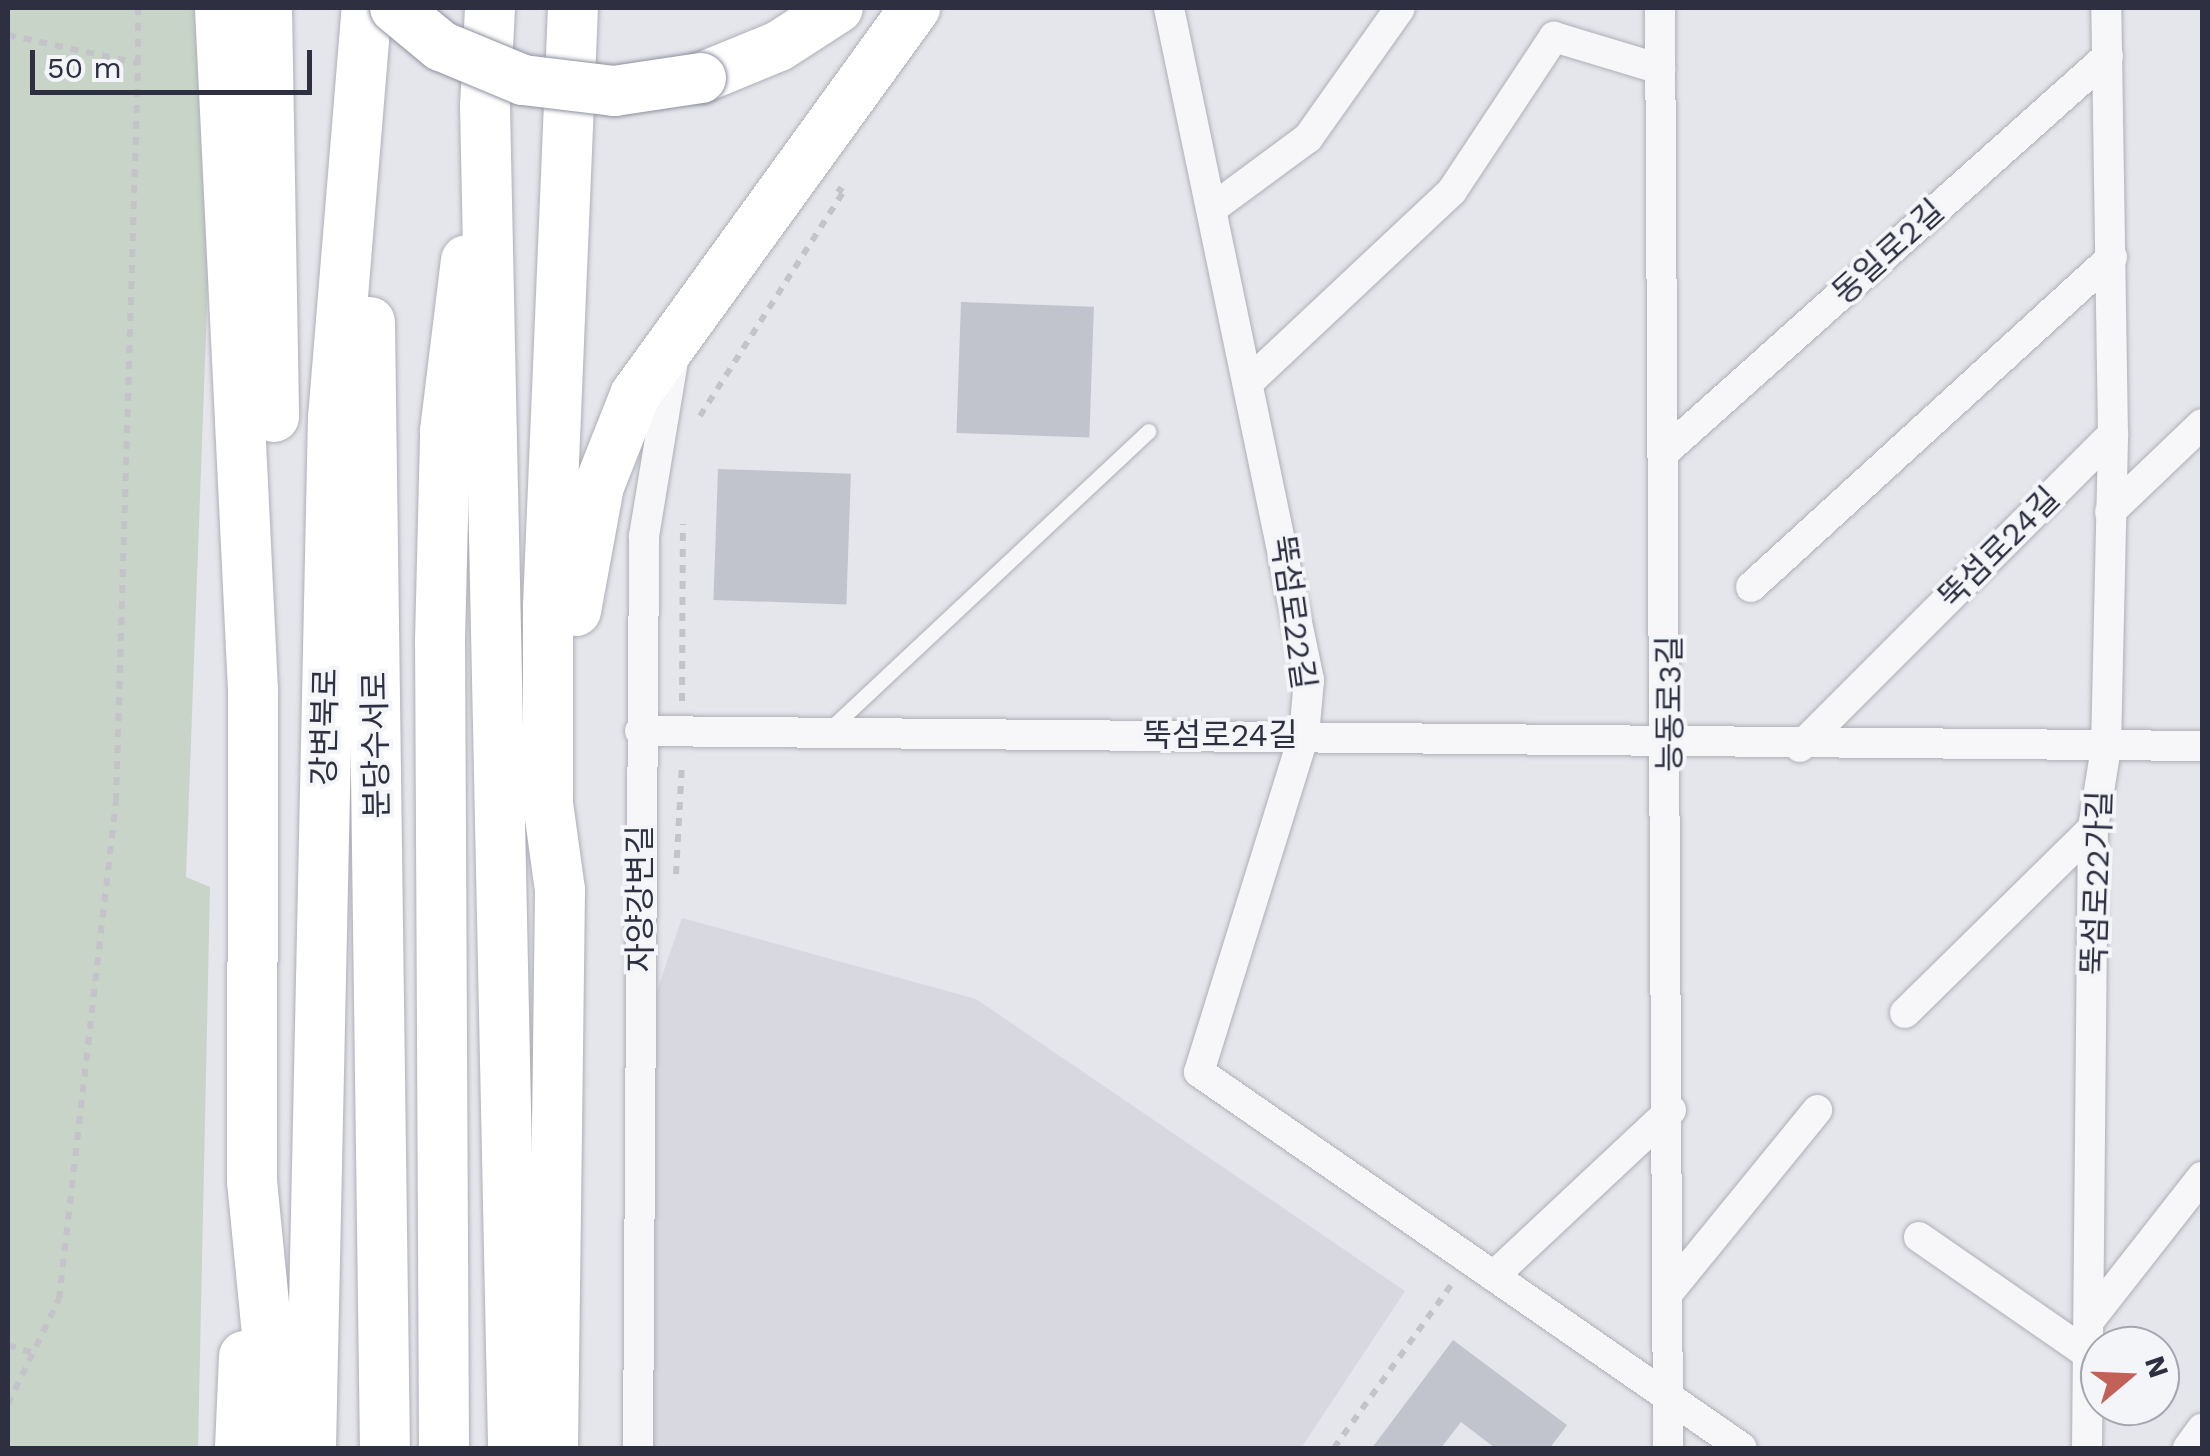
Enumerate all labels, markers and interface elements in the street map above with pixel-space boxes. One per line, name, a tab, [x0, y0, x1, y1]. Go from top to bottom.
scale bar	[35, 30, 318, 92]
text: 50 m	[47, 50, 122, 85]
street label: 동일로2길	[1824, 192, 1952, 312]
street label: 뚝섬로24길	[1931, 480, 2067, 616]
street label: 뚝섬로22길	[1263, 533, 1323, 691]
street label: 능동로3길	[1651, 636, 1689, 772]
street label: 강변북로	[305, 668, 345, 786]
street label: 분당수서로	[356, 671, 396, 819]
street label: 뚝섬로24길	[1142, 716, 1298, 754]
street label: 뚝섬로22가길	[2075, 790, 2119, 976]
street label: 자양강변길	[621, 825, 659, 973]
north arrow	[2080, 1326, 2180, 1426]
text: N	[2138, 1352, 2176, 1382]

